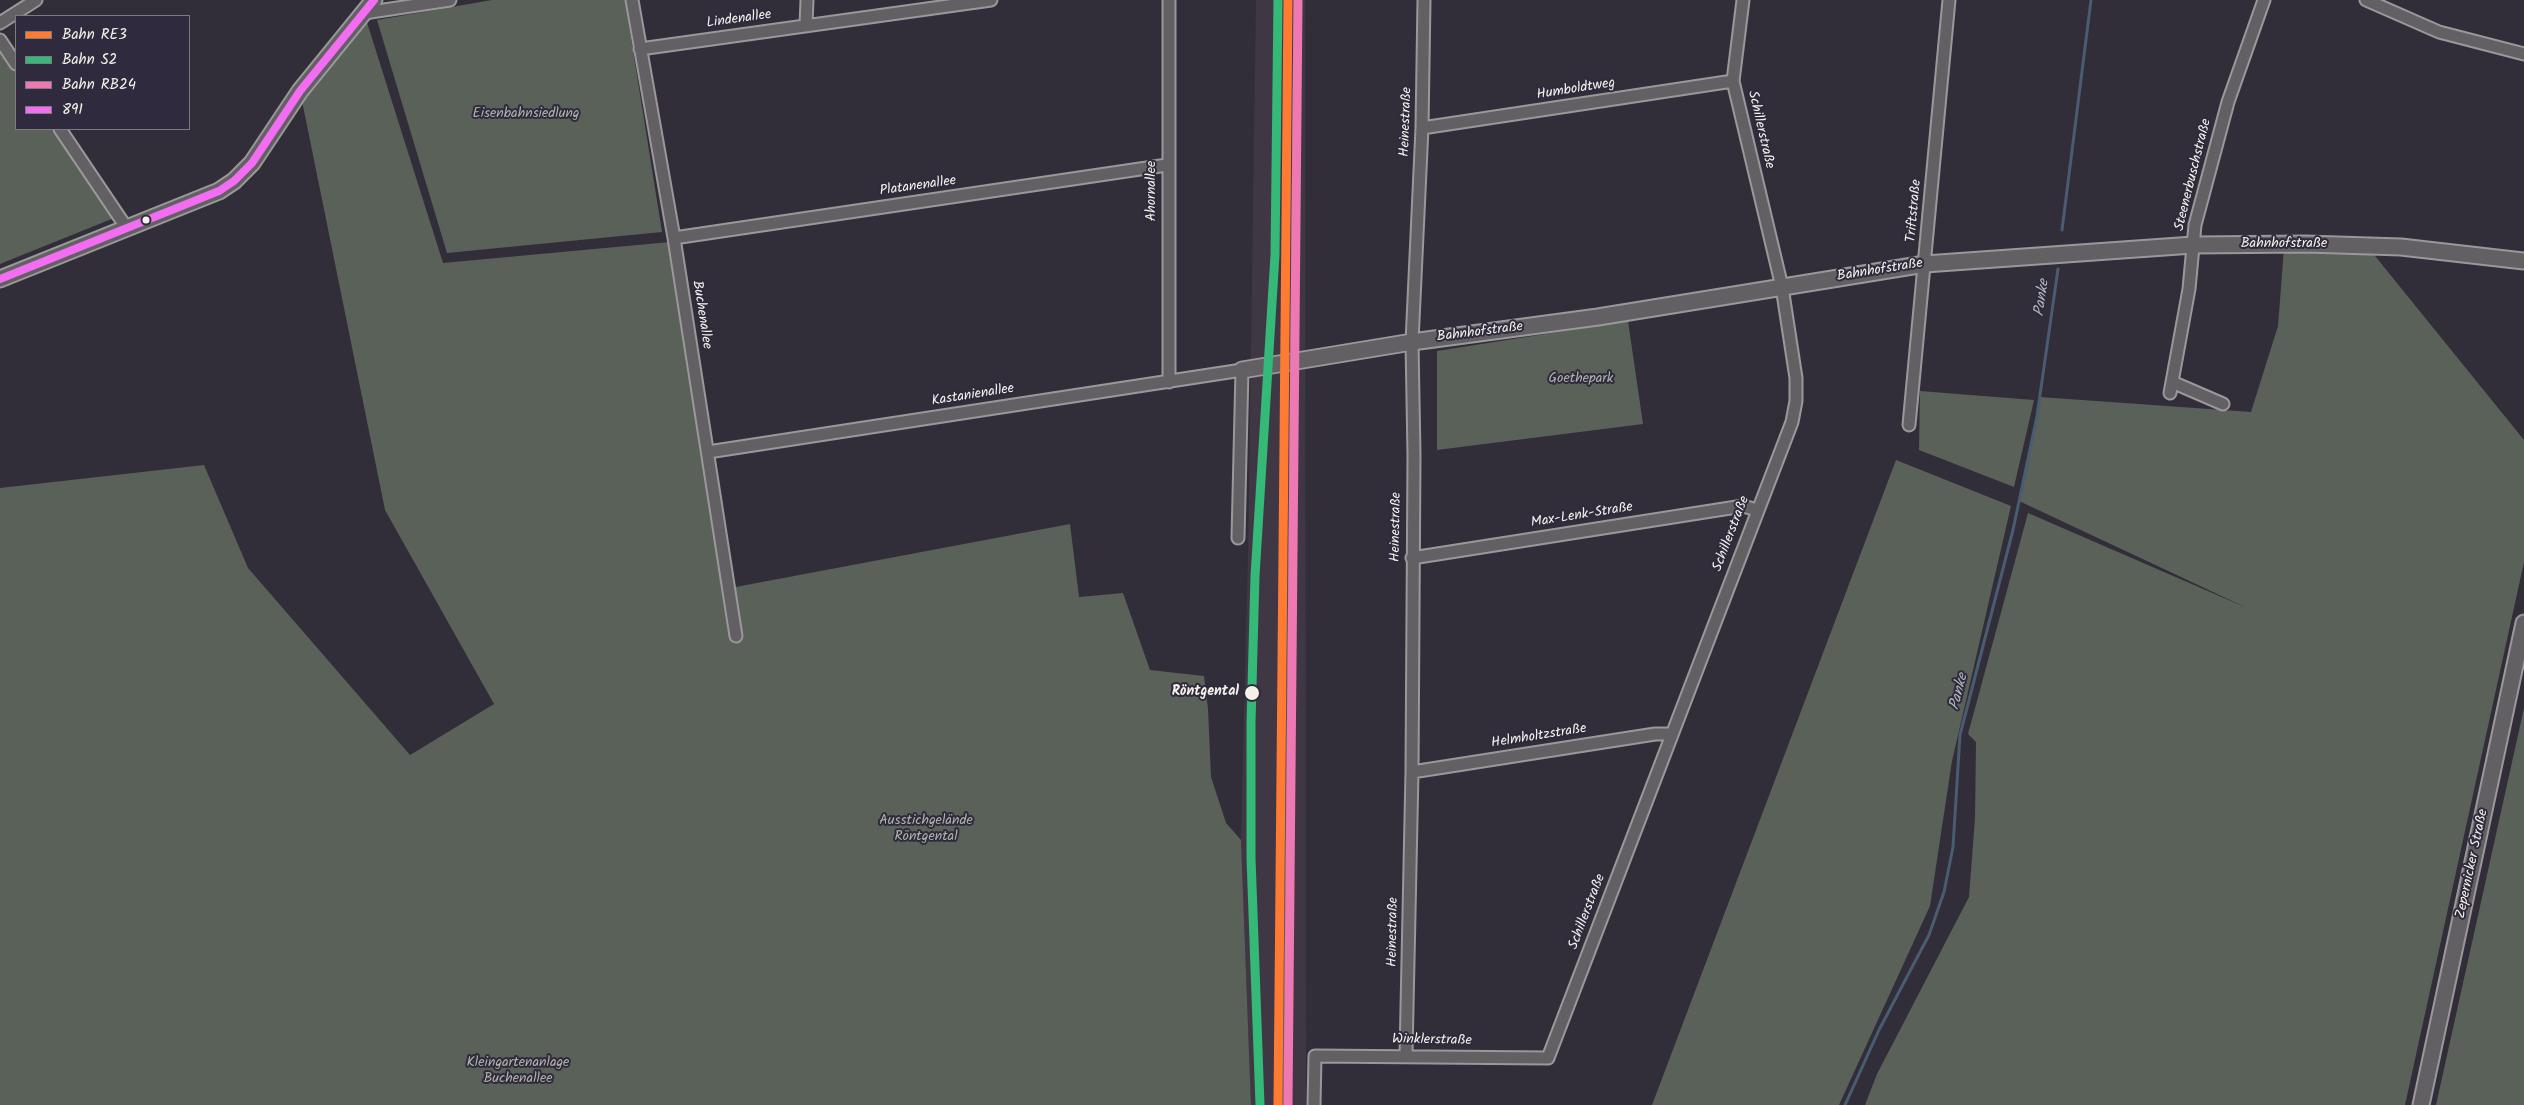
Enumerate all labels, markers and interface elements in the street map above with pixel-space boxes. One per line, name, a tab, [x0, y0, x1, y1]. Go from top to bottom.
street label: Lindenallee	[706, 7, 772, 33]
legend	[15, 15, 190, 130]
text: Bahn RE3	[62, 23, 127, 47]
text: Bahn S2	[62, 48, 117, 72]
text: Bahn RB24	[62, 73, 136, 97]
street label: Humboldtweg	[1536, 76, 1616, 104]
street label: Heinestraße	[1397, 87, 1417, 157]
street label: Schillerstraße	[1743, 89, 1777, 171]
text: 891	[62, 98, 83, 122]
park label: Eisenbahnsiedlung	[473, 107, 579, 123]
street label: Steenerbuschstraße	[2172, 117, 2216, 233]
street label: Ahornallee	[1145, 161, 1161, 221]
street label: Platanenallee	[879, 173, 957, 201]
street label: Triftstraße	[1904, 179, 1926, 243]
unlabelled marker	[141, 215, 151, 225]
street label: Bahnhofstraße	[2241, 237, 2327, 253]
street label: Bahnhofstraße	[1836, 256, 1924, 286]
water label: Panke	[2032, 278, 2054, 318]
street label: Buchenallee	[687, 280, 715, 350]
street label: Bahnhofstraße	[1436, 319, 1524, 347]
park label: Goethepark	[1549, 372, 1613, 388]
street label: Kastanienallee	[931, 381, 1015, 411]
street label: Heinestraße	[1388, 492, 1406, 562]
street label: Schillerstraße	[1710, 494, 1754, 574]
street label: Max-Lenk-Straße	[1530, 500, 1634, 532]
water label: Panke	[1947, 672, 1973, 712]
marker: Röntgental	[1243, 684, 1261, 702]
place label: Röntgental	[1172, 685, 1239, 701]
street label: Helmholtzstraße	[1490, 721, 1588, 753]
street label: Zepernicker Straße	[2453, 808, 2493, 920]
park label: Ausstichgelände Röntgental	[879, 814, 973, 846]
street label: Schillerstraße	[1566, 872, 1610, 952]
street label: Heinestraße	[1385, 897, 1403, 967]
street label: Winklerstraße	[1392, 1032, 1472, 1050]
park label: Kleingartenanlage Buchenallee	[467, 1056, 569, 1088]

